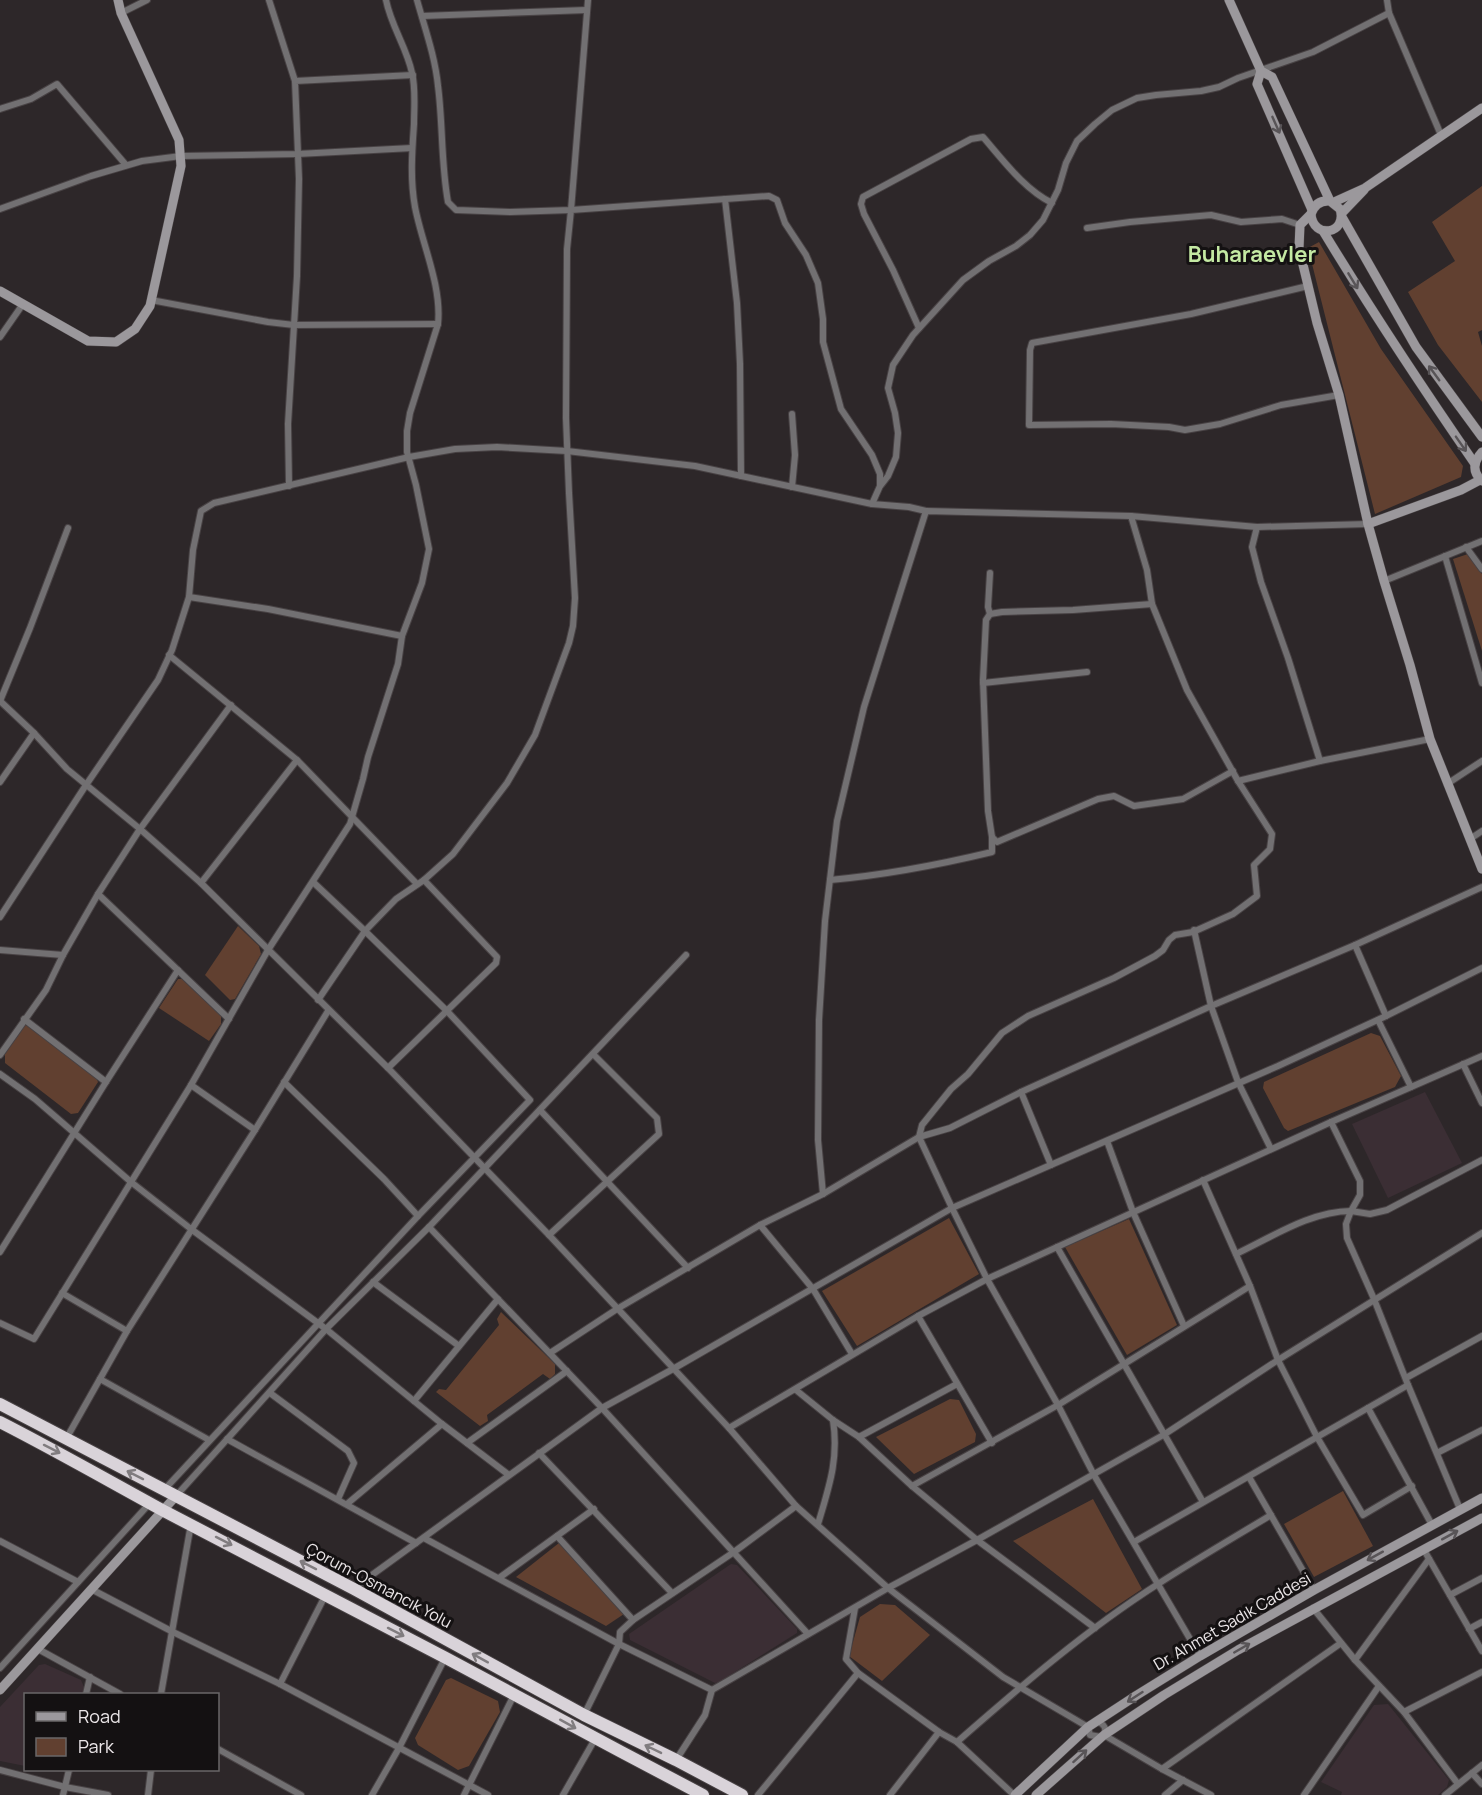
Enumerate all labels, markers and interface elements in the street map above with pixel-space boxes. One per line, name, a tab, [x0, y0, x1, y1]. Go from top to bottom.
one-way arrow	[1270, 115, 1282, 133]
district label: Buharaevler	[1188, 239, 1316, 269]
one-way arrow	[1348, 272, 1360, 289]
one-way arrow	[1428, 366, 1441, 382]
one-way arrow	[1455, 435, 1467, 451]
one-way arrow	[43, 1443, 61, 1455]
one-way arrow	[127, 1469, 145, 1480]
one-way arrow	[1441, 1529, 1458, 1541]
one-way arrow	[214, 1536, 232, 1547]
street label: Çorum-Osmancık Yolu	[302, 1537, 456, 1633]
one-way arrow	[1367, 1551, 1385, 1562]
one-way arrow	[300, 1559, 318, 1570]
street label: Dr. Ahmet Sadık Caddesi	[1149, 1567, 1315, 1675]
one-way arrow	[387, 1627, 405, 1639]
one-way arrow	[1232, 1642, 1250, 1653]
one-way arrow	[472, 1652, 489, 1664]
one-way arrow	[1126, 1690, 1143, 1703]
legend	[24, 1693, 219, 1771]
text: Road	[78, 1704, 121, 1728]
one-way arrow	[559, 1718, 576, 1730]
text: Park	[78, 1734, 115, 1758]
one-way arrow	[644, 1742, 662, 1754]
one-way arrow	[1072, 1749, 1087, 1763]

